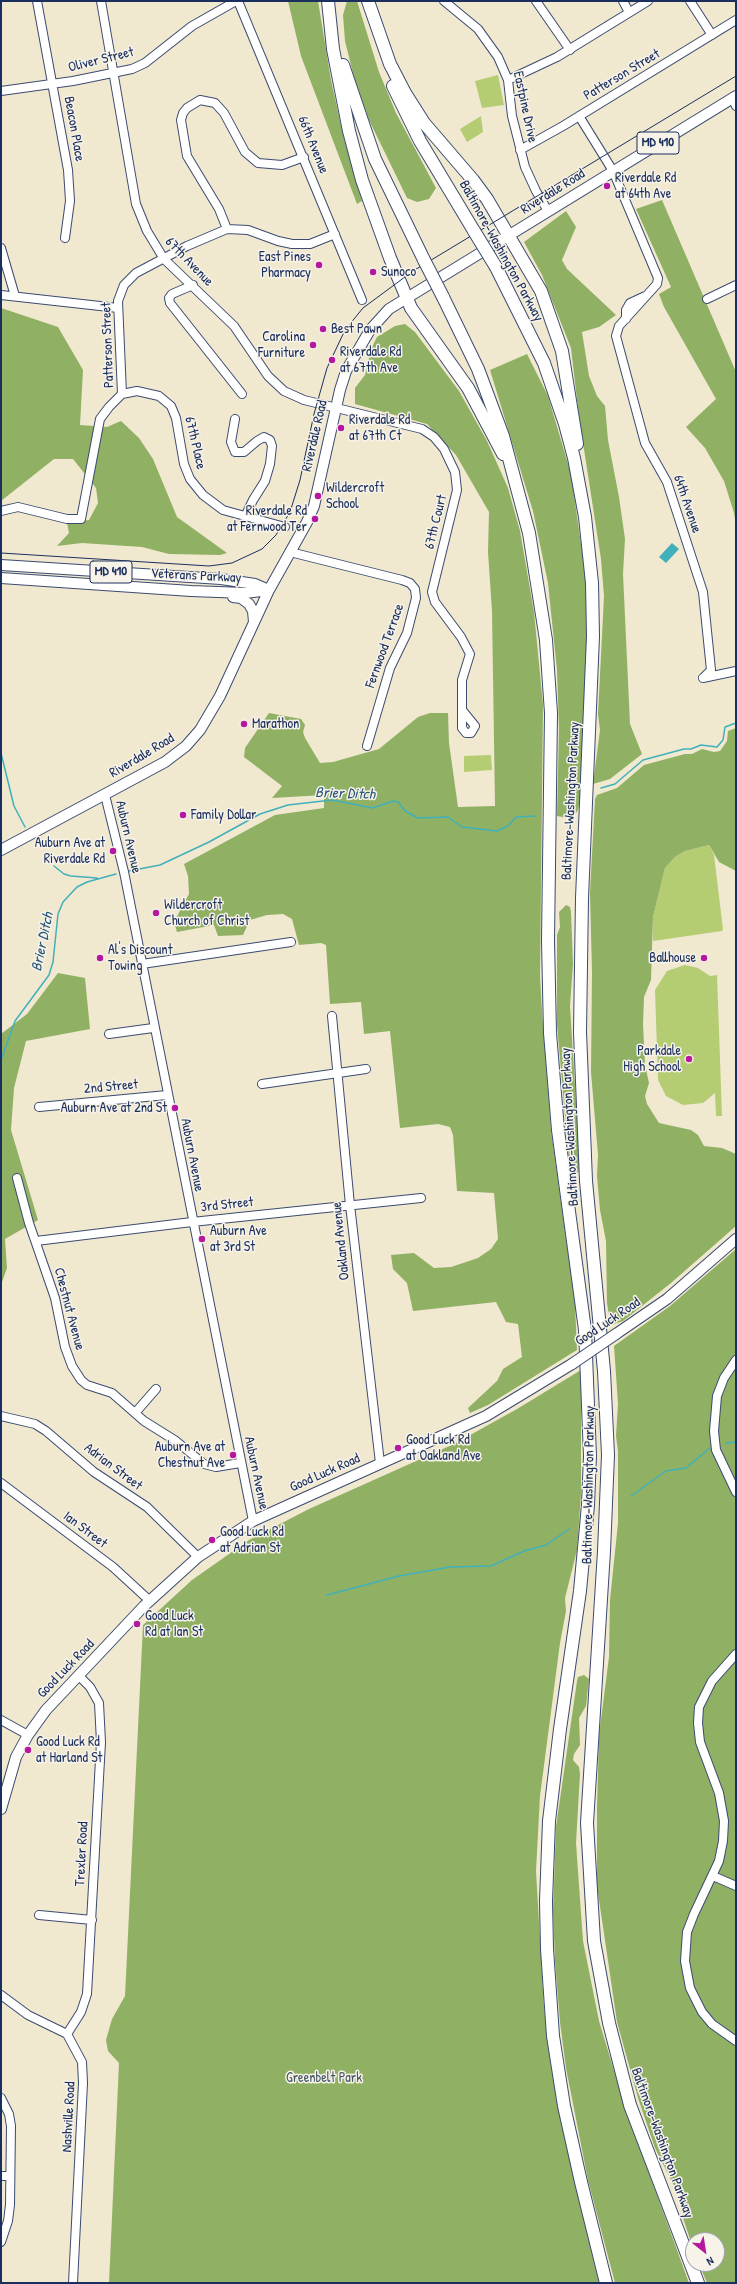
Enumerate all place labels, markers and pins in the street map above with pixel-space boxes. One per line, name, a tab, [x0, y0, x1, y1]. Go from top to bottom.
place label: Riverdale Rd at 64th Ave	[615, 170, 676, 202]
marker: Riverdale Rd at 64th Ave	[602, 181, 612, 191]
place label: East Pines Pharmacy	[259, 249, 311, 282]
marker: East Pines Pharmacy	[314, 260, 324, 270]
place label: Sunoco	[381, 264, 416, 280]
marker: Sunoco	[368, 267, 378, 277]
place label: Best Pawn	[331, 321, 382, 337]
marker: Best Pawn	[318, 324, 328, 334]
place label: Carolina Furniture	[258, 329, 305, 362]
marker: Carolina Furniture	[308, 340, 318, 350]
place label: Riverdale Rd at 67th Ave	[340, 344, 401, 376]
marker: Riverdale Rd at 67th Ave	[327, 355, 337, 365]
place label: Riverdale Rd at 67th Ct	[349, 412, 410, 444]
marker: Riverdale Rd at 67th Ct	[336, 423, 346, 433]
place label: Wildercroft School	[326, 480, 384, 512]
marker: Wildercroft School	[313, 491, 323, 501]
place label: Riverdale Rd at Fernwood Ter	[227, 503, 307, 536]
marker: Riverdale Rd at Fernwood Ter	[310, 514, 320, 524]
place label: Marathon	[252, 716, 299, 732]
marker: Marathon	[239, 719, 249, 729]
place label: Family Dollar	[191, 807, 256, 823]
marker: Family Dollar	[178, 810, 188, 820]
place label: Auburn Ave at Riverdale Rd	[35, 835, 105, 868]
marker: Auburn Ave at Riverdale Rd	[108, 846, 118, 856]
place label: Wildercroft Church of Christ	[164, 897, 249, 930]
marker: Wildercroft Church of Christ	[151, 908, 161, 918]
place label: Al's Discount Towing	[108, 942, 172, 974]
place label: Ballhouse	[649, 950, 696, 966]
marker: Al's Discount Towing	[95, 953, 105, 963]
marker: Ballhouse	[699, 953, 709, 963]
place label: Parkdale High School	[623, 1043, 681, 1076]
marker: Parkdale High School	[684, 1054, 694, 1064]
place label: Auburn Ave at 2nd St	[61, 1100, 167, 1116]
marker: Auburn Ave at 2nd St	[170, 1103, 180, 1113]
place label: Auburn Ave at 3rd St	[210, 1223, 267, 1256]
marker: Auburn Ave at 3rd St	[197, 1234, 207, 1244]
place label: Good Luck Rd at Oakland Ave	[406, 1432, 481, 1464]
place label: Auburn Ave at Chestnut Ave	[155, 1439, 225, 1472]
marker: Good Luck Rd at Oakland Ave	[393, 1443, 403, 1453]
marker: Auburn Ave at Chestnut Ave	[228, 1450, 238, 1460]
place label: Good Luck Rd at Adrian St	[220, 1524, 284, 1556]
marker: Good Luck Rd at Adrian St	[207, 1535, 217, 1545]
place label: Good Luck Rd at Ian St	[145, 1608, 203, 1640]
marker: Good Luck Rd at Ian St	[132, 1619, 142, 1629]
place label: Good Luck Rd at Harland St	[36, 1734, 102, 1766]
marker: Good Luck Rd at Harland St	[23, 1745, 33, 1755]

